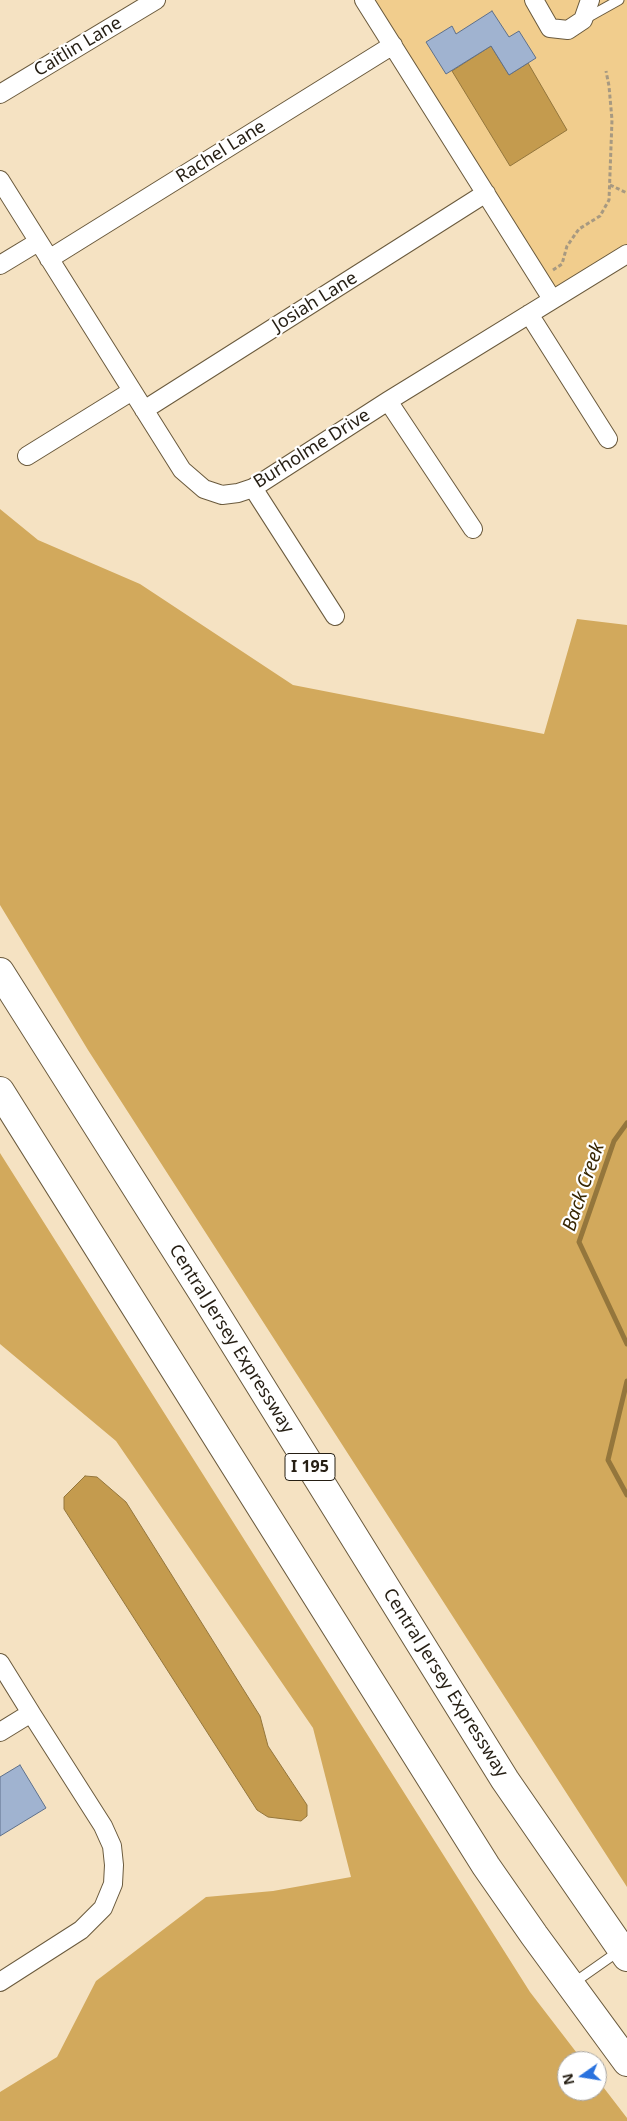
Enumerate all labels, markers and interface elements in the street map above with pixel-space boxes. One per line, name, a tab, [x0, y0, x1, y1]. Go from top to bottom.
street label: Caitlin Lane	[30, 12, 126, 82]
street label: Rachel Lane	[172, 116, 270, 188]
street label: Josiah Lane	[269, 267, 361, 337]
street label: Burholme Drive	[250, 405, 374, 493]
water label: Back Creek	[558, 1140, 610, 1234]
street label: Central Jersey Expressway	[164, 1240, 298, 1438]
road number: I 195	[285, 1454, 335, 1480]
street label: Central Jersey Expressway	[378, 1584, 512, 1782]
north arrow	[557, 2051, 607, 2101]
text: N	[557, 2072, 578, 2087]

